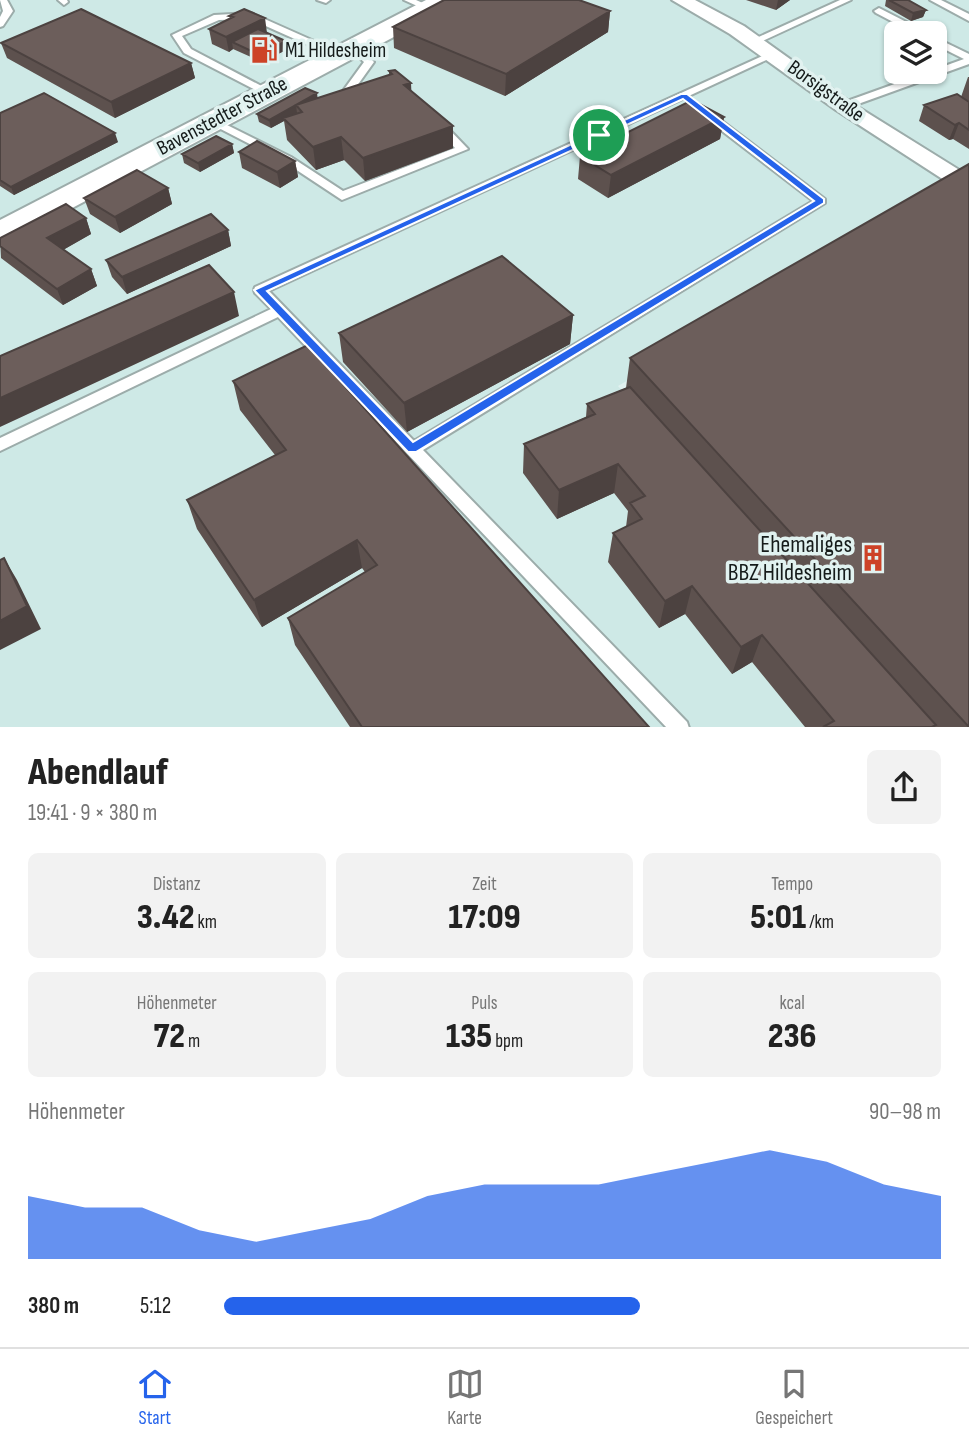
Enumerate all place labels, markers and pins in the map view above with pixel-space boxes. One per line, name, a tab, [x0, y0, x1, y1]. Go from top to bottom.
fuel station icon: M1 Hildesheim	[249, 35, 279, 65]
place label: M1 Hildesheim	[285, 38, 386, 63]
pin	[569, 105, 629, 165]
place label: Ehemaliges BBZ Hildesheim	[728, 530, 852, 587]
building icon: Ehemaliges BBZ Hildesheim	[858, 543, 888, 573]

